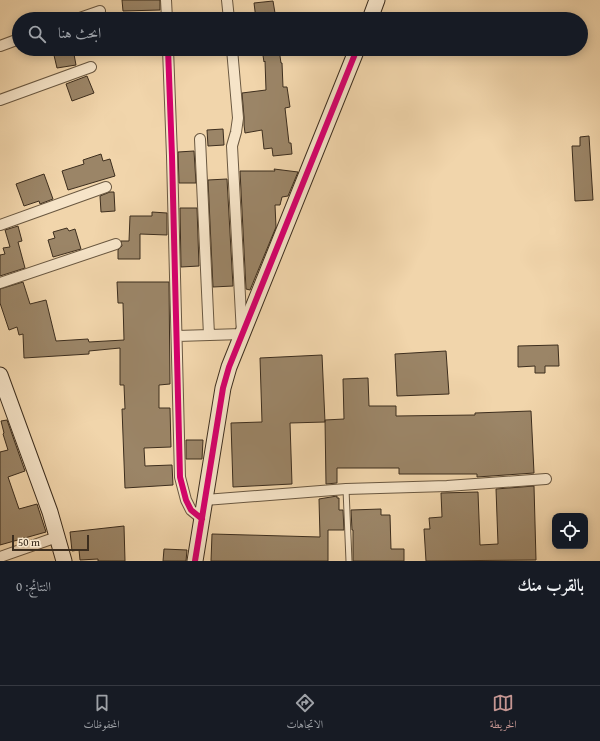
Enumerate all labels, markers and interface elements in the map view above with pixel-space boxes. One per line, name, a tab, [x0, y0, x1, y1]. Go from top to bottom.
search box	[12, 12, 588, 56]
text: ابحث هنا	[58, 22, 101, 43]
icon: search	[26, 23, 48, 45]
map controls	[552, 513, 588, 549]
button: locate	[552, 513, 588, 549]
scale bar	[12, 533, 89, 552]
text: 50 m	[18, 534, 40, 550]
text: بالقرب منك	[517, 572, 584, 597]
text: النتائج: 0	[16, 577, 51, 596]
tab: المحفوظات	[83, 692, 120, 735]
tab: الاتجاهات	[286, 692, 323, 735]
tab: الخريطة	[490, 692, 517, 735]

